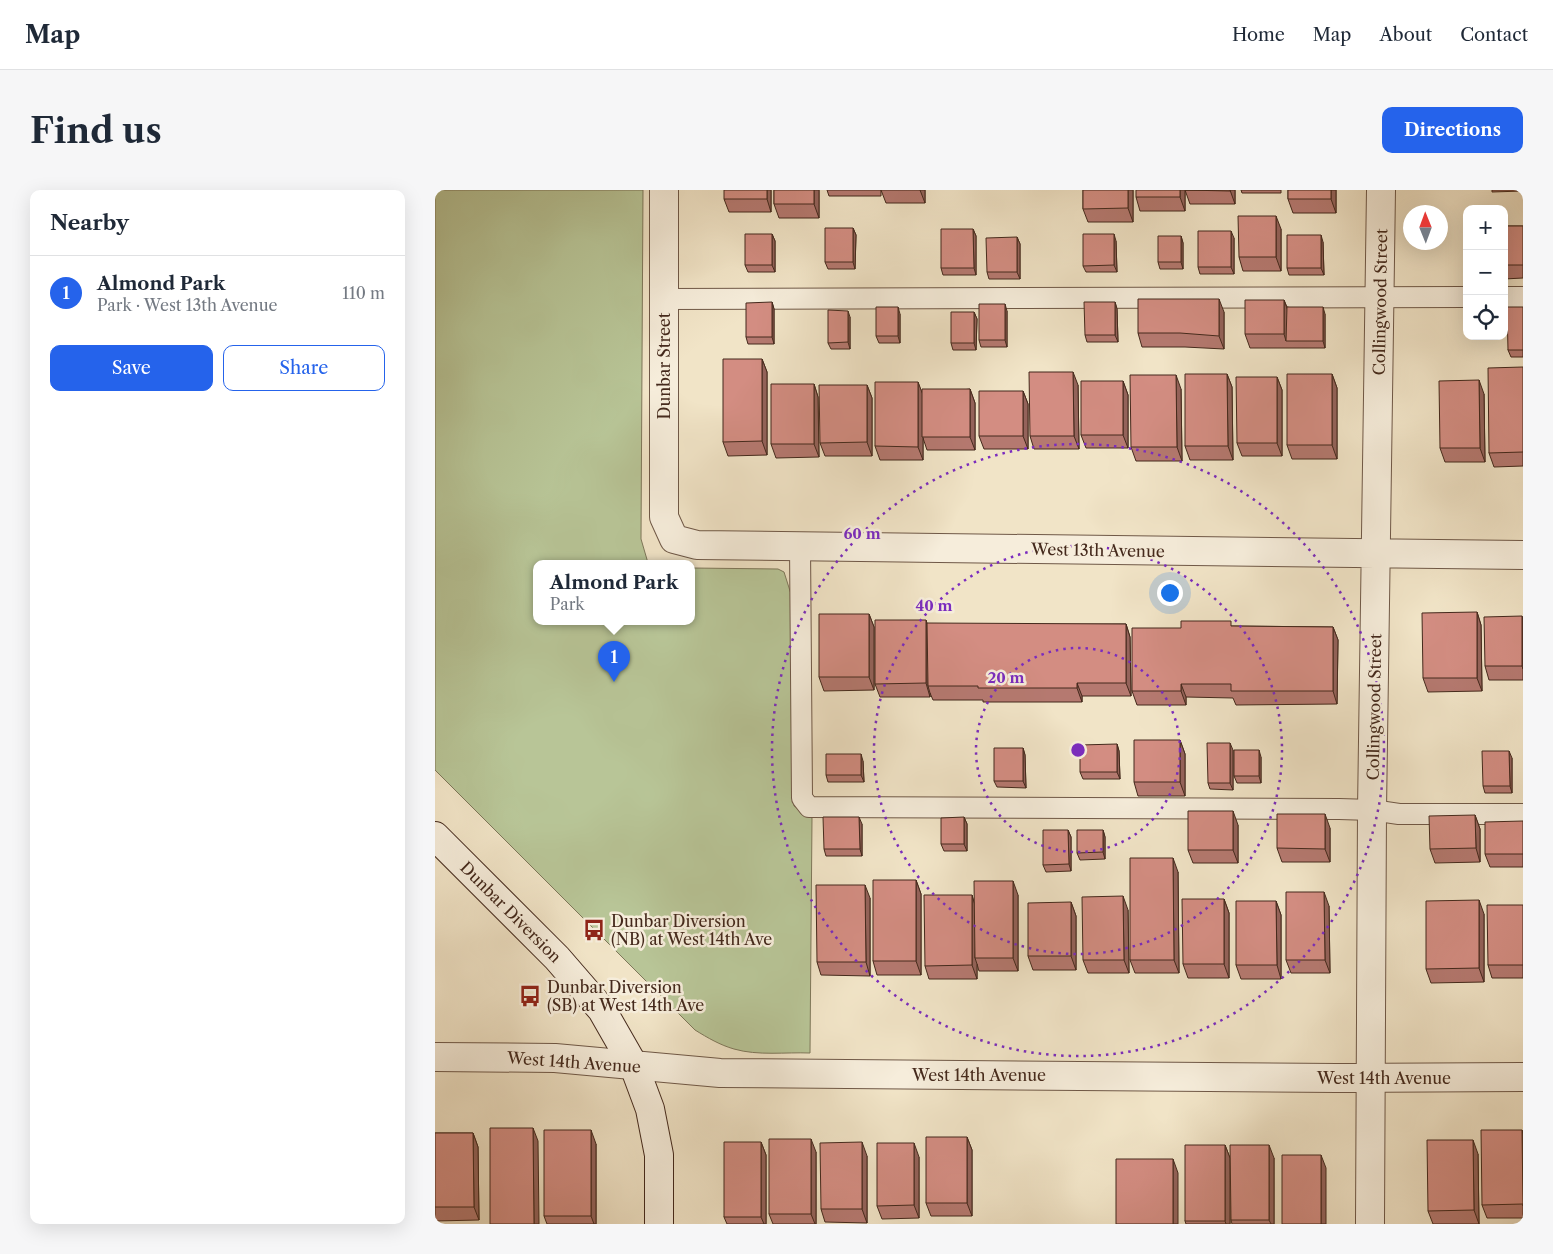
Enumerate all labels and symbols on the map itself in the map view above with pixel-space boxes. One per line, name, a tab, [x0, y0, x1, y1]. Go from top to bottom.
north arrow	[1403, 205, 1448, 250]
street label: Collingwood Street	[1369, 228, 1391, 376]
street label: Dunbar Street	[654, 312, 674, 419]
text: 60 m	[843, 524, 881, 543]
street label: West 13th Avenue	[1030, 539, 1165, 561]
your location	[1157, 580, 1183, 606]
text: 40 m	[915, 596, 953, 615]
street label: Collingwood Street	[1363, 633, 1385, 781]
pin: 1	[598, 641, 630, 682]
text: 20 m	[987, 668, 1025, 687]
centre of rings	[1069, 741, 1087, 759]
street label: Dunbar Diversion	[456, 857, 566, 967]
place label: Dunbar Diversion (NB) at West 14th Ave	[611, 911, 772, 949]
bus stop icon: Dunbar Diversion (NB) at West 14th Ave	[581, 917, 607, 943]
place label: Dunbar Diversion (SB) at West 14th Ave	[547, 977, 704, 1015]
bus stop icon: Dunbar Diversion (SB) at West 14th Ave	[517, 983, 543, 1009]
street label: West 14th Avenue	[505, 1047, 642, 1077]
street label: West 14th Avenue	[911, 1065, 1046, 1085]
street label: West 14th Avenue	[1316, 1068, 1451, 1088]

